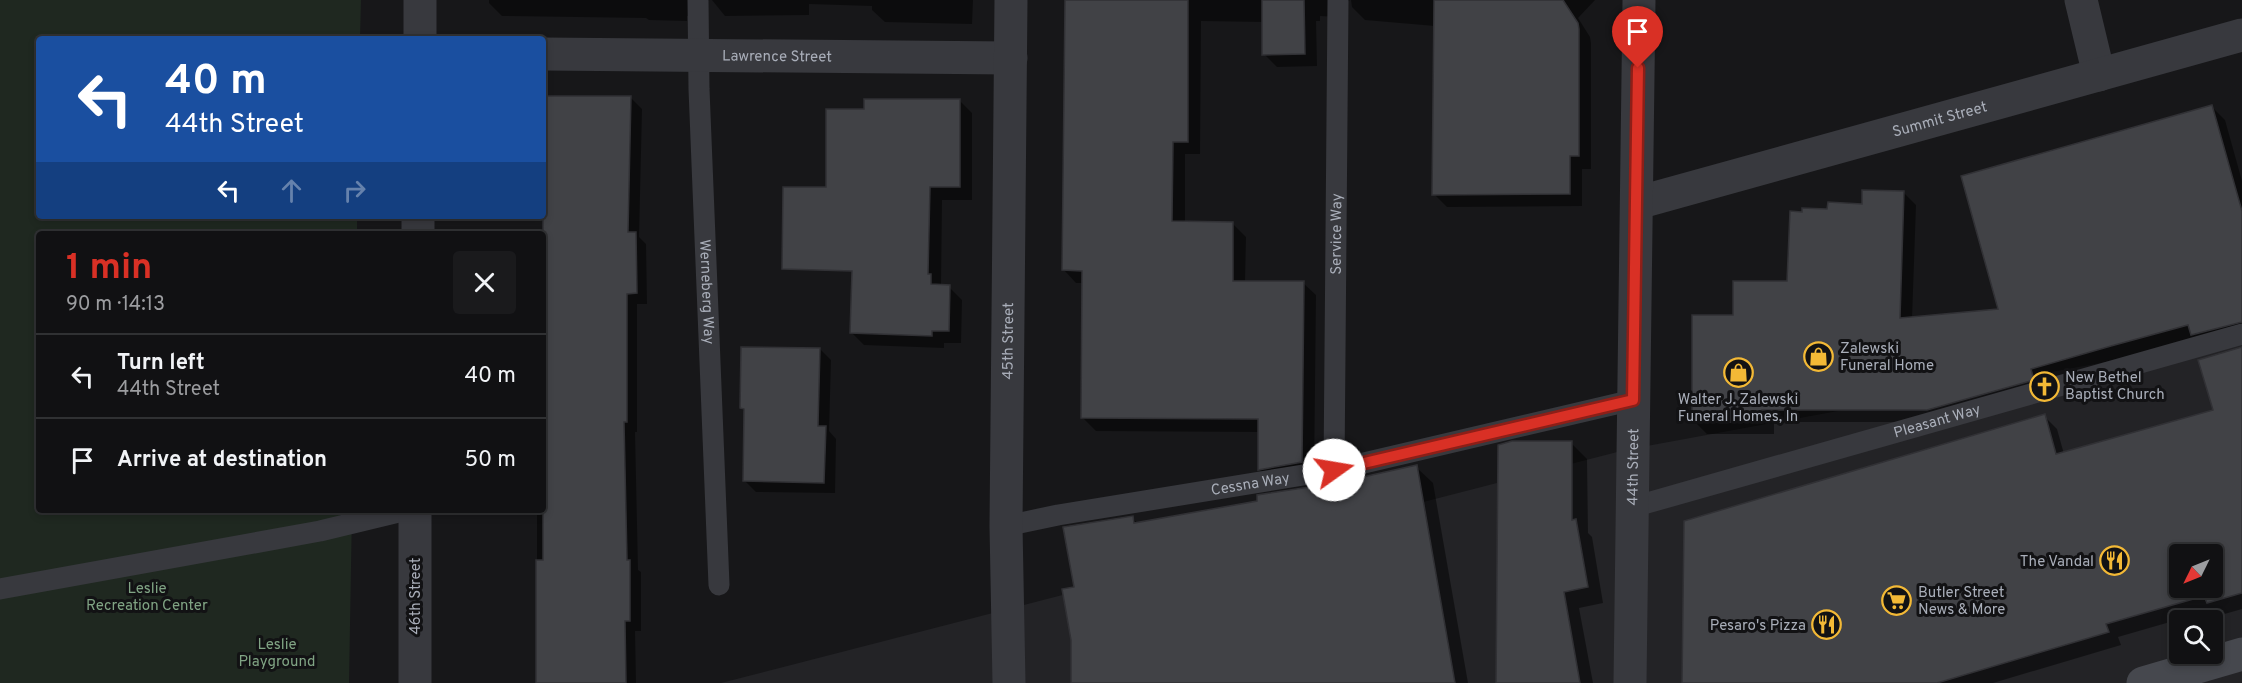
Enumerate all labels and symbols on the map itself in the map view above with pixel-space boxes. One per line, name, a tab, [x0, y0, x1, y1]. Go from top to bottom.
pin	[1612, 6, 1663, 68]
street label: Lawrence Street	[722, 48, 832, 67]
street label: Summit Street	[1890, 98, 1989, 143]
street label: Service Way	[1328, 193, 1347, 275]
street label: Werneberg Way	[694, 239, 717, 345]
street label: 45th Street	[999, 302, 1019, 380]
place label: Zalewski Funeral Home	[1840, 340, 1934, 376]
shop icon: Zalewski Funeral Home	[1803, 341, 1835, 373]
shop icon: Walter J. Zalewski Funeral Homes, In	[1722, 356, 1754, 388]
place label: New Bethel Baptist Church	[2065, 369, 2165, 405]
church icon: New Bethel Baptist Church	[2028, 370, 2060, 402]
place label: Walter J. Zalewski Funeral Homes, In	[1678, 391, 1798, 427]
street label: Pleasant Way	[1892, 401, 1983, 443]
street label: 44th Street	[1624, 428, 1644, 506]
position arrow	[1302, 438, 1366, 502]
street label: Cessna Way	[1210, 469, 1291, 501]
north arrow	[2169, 544, 2223, 598]
restaurant icon: The Vandal	[2099, 545, 2131, 577]
place label: The Vandal	[2020, 553, 2094, 572]
street label: 46th Street	[407, 558, 426, 634]
park label: Leslie Recreation Center	[86, 580, 208, 616]
place label: Butler Street News & More	[1918, 584, 2005, 620]
supermarket icon: Butler Street News & More	[1881, 585, 1913, 617]
restaurant icon: Pesaro's Pizza	[1811, 609, 1843, 641]
place label: Pesaro's Pizza	[1710, 617, 1806, 636]
park label: Leslie Playground	[238, 636, 316, 672]

